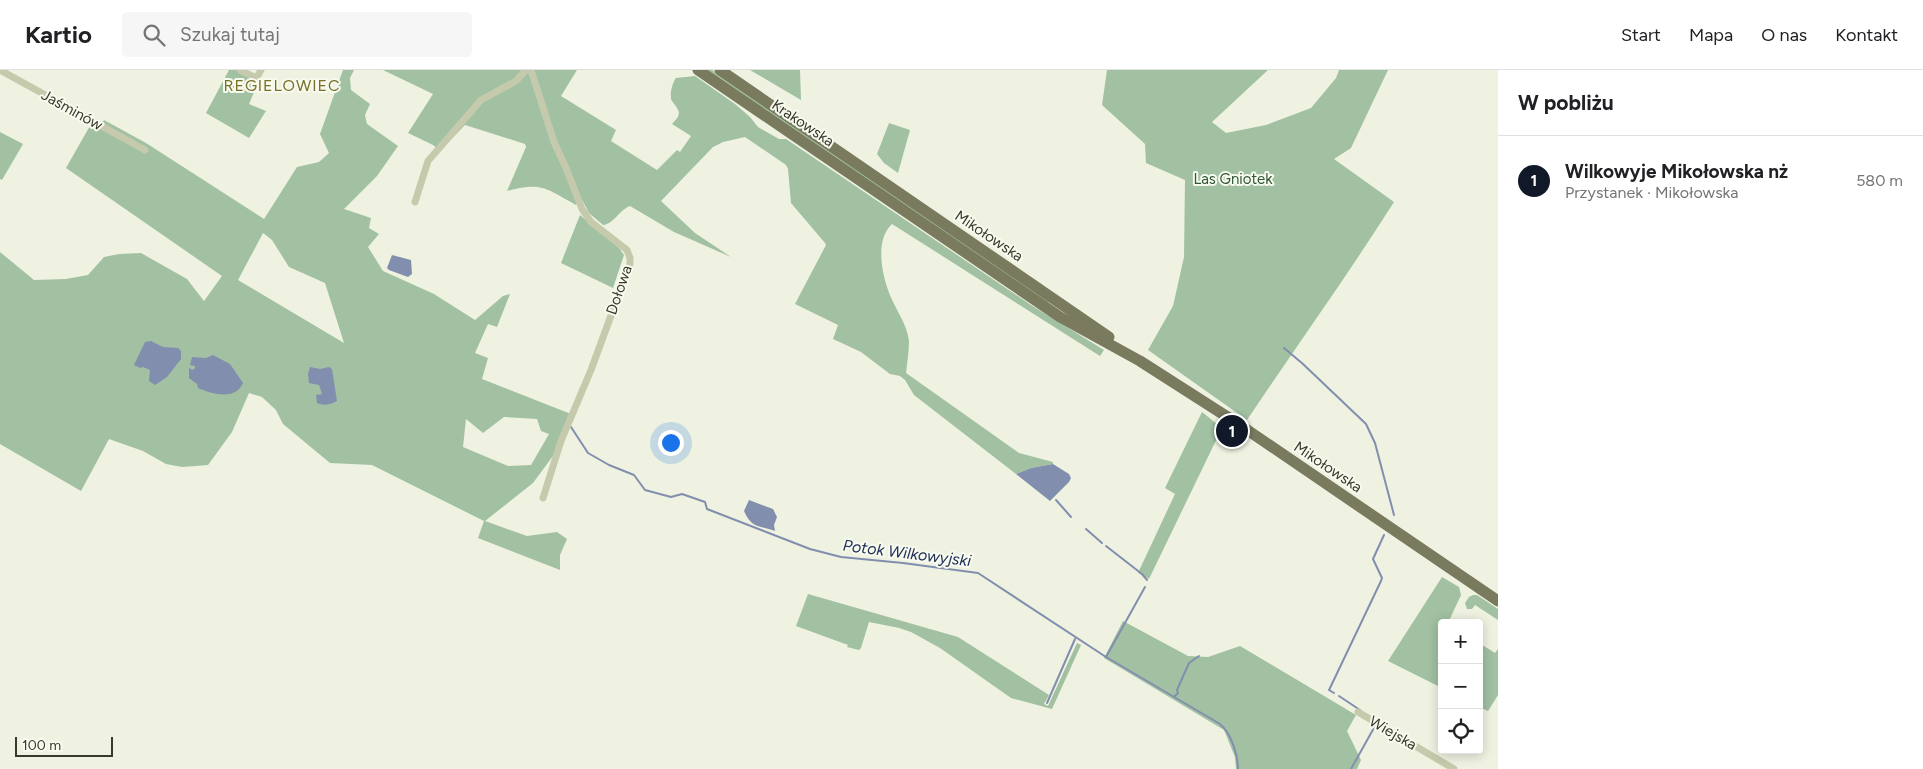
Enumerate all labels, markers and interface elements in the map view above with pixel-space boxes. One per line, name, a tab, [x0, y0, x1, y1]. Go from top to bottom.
search box	[122, 12, 472, 57]
text: Kartio	[25, 20, 92, 49]
icon: search	[140, 21, 168, 49]
text: Szukaj tutaj	[180, 23, 280, 46]
text: Start	[1621, 24, 1661, 46]
text: Mapa	[1689, 24, 1733, 46]
text: O nas	[1761, 24, 1807, 46]
text: Kontakt	[1835, 24, 1898, 46]
district label: REGIELOWIEC	[223, 76, 341, 95]
street label: Jaśminów	[38, 86, 106, 134]
text: W pobliżu	[1518, 90, 1614, 115]
street label: Krakowska	[769, 96, 837, 150]
text: Wilkowyje Mikołowska nż	[1565, 160, 1788, 183]
park label: Las Gniotek	[1193, 170, 1273, 188]
text: 1	[1531, 171, 1537, 190]
text: 580 m	[1856, 171, 1903, 190]
text: Przystanek · Mikołowska	[1565, 183, 1738, 202]
street label: Mikołowska	[952, 207, 1026, 265]
street label: Dołowa	[602, 263, 636, 317]
pin: 1	[1216, 412, 1248, 450]
your location	[658, 430, 684, 456]
street label: Mikołowska	[1291, 438, 1365, 496]
water label: Potok Wilkowyjski	[842, 536, 972, 570]
map controls	[1438, 619, 1483, 754]
button: +	[1438, 619, 1483, 664]
button: −	[1438, 664, 1483, 709]
button: locate	[1438, 709, 1483, 754]
street label: Wiejska	[1366, 712, 1420, 754]
scale bar	[15, 734, 112, 757]
text: 100 m	[22, 737, 61, 754]

